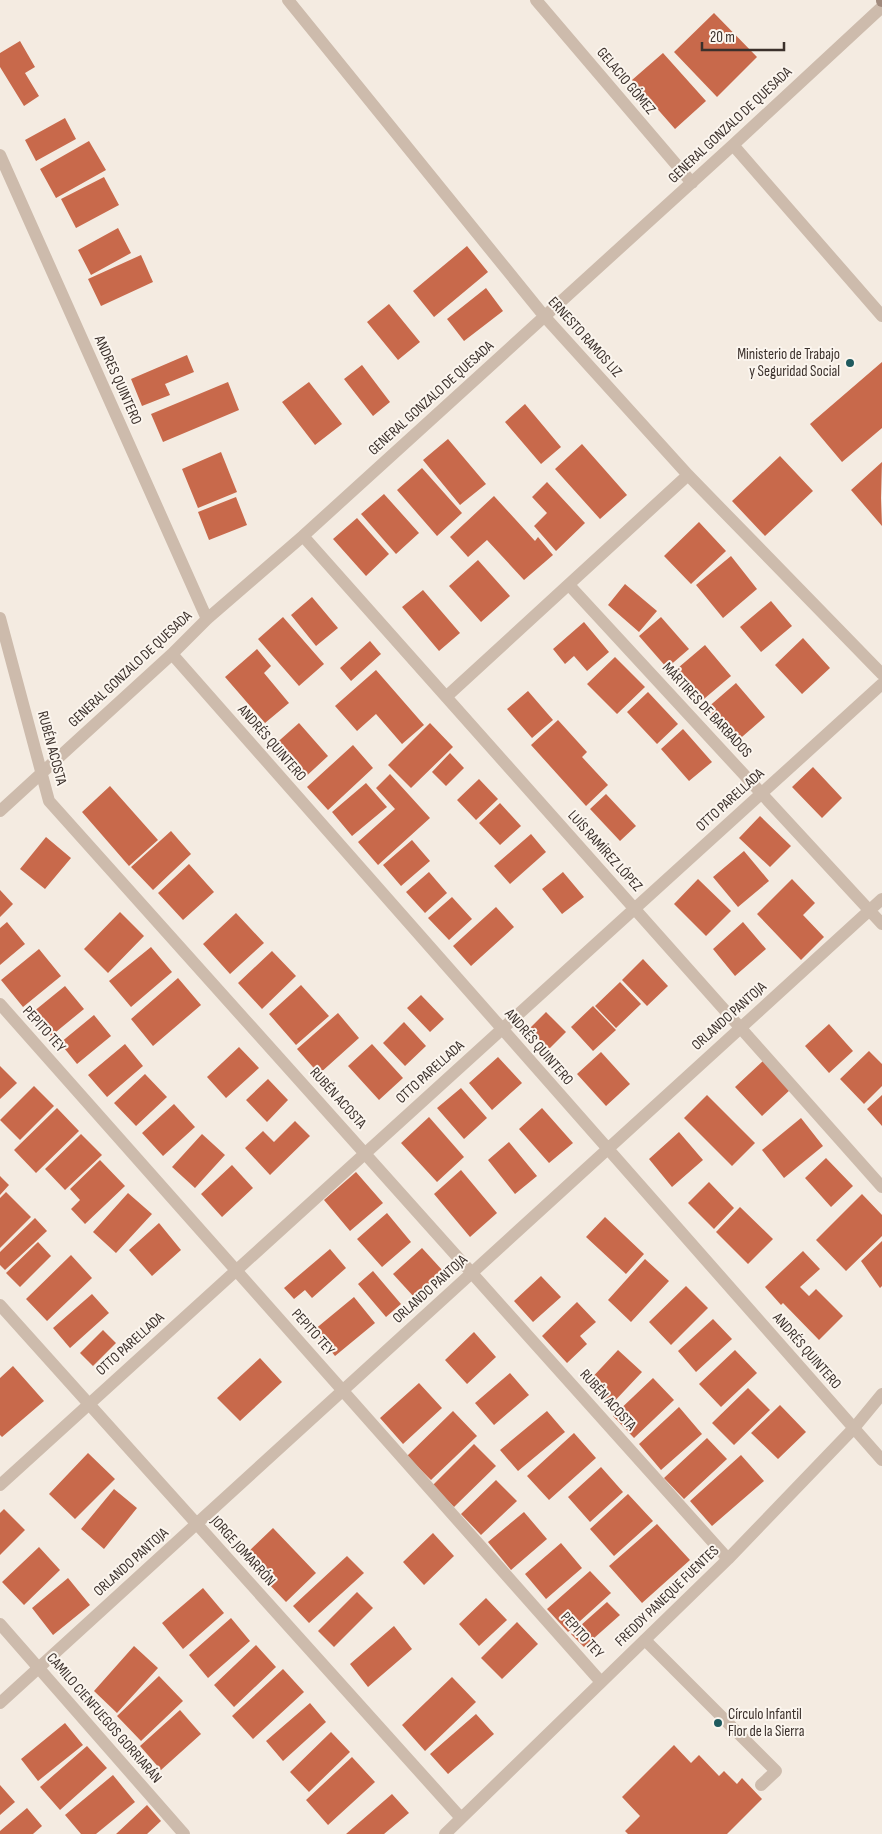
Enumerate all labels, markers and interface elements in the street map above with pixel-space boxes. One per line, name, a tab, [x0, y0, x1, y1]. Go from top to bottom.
scale bar	[702, 20, 784, 52]
text: 20 m	[710, 28, 735, 47]
street label: GELACIO GÓMEZ	[592, 43, 660, 119]
street label: GENERAL GONZALO DE QUESADA	[664, 62, 796, 187]
street label: ERNESTO RAMOS LIZ	[544, 293, 626, 381]
street label: ANDRES QUINTERO	[90, 332, 146, 427]
street label: GENERAL GONZALO DE QUESADA	[364, 336, 498, 459]
place label: Ministerio de Trabajo y Seguridad Social	[737, 345, 840, 381]
marker: Ministerio de Trabajo y Seguridad Social	[844, 357, 856, 369]
street label: GENERAL GONZALO DE QUESADA	[64, 606, 196, 731]
street label: MÁRTIRES DE BARBADOS	[658, 658, 756, 762]
street label: ANDRÉS QUINTERO	[233, 700, 310, 785]
street label: RUBÉN ACOSTA	[33, 709, 71, 788]
street label: OTTO PARELLADA	[692, 764, 769, 836]
street label: LUÍS RAMÍREZ LÓPEZ	[564, 806, 646, 896]
street label: ORLANDO PANTOJA	[688, 977, 771, 1054]
street label: PEPITO TEY	[18, 1002, 70, 1057]
street label: ANDRÉS QUINTERO	[500, 1004, 577, 1089]
street label: OTTO PARELLADA	[392, 1036, 469, 1108]
street label: RUBÉN ACOSTA	[305, 1063, 371, 1133]
street label: ORLANDO PANTOJA	[389, 1250, 472, 1327]
street label: PEPITO TEY	[287, 1305, 339, 1360]
street label: OTTO PARELLADA	[92, 1308, 169, 1380]
street label: ANDRÉS QUINTERO	[768, 1308, 845, 1393]
street label: RUBÉN ACOSTA	[575, 1365, 641, 1435]
street label: JORGE JOMARRÓN	[206, 1511, 279, 1590]
street label: ORLANDO PANTOJA	[90, 1523, 173, 1600]
street label: FREDDY PANEQUE FUENTES	[611, 1541, 723, 1651]
street label: PEPITO TEY	[556, 1608, 608, 1663]
street label: CAMILO CIENFUEGOS GORRIARÁN	[42, 1649, 166, 1787]
place label: Círculo Infantil Flor de la Sierra	[728, 1705, 805, 1741]
marker: Círculo Infantil Flor de la Sierra	[712, 1717, 724, 1729]

